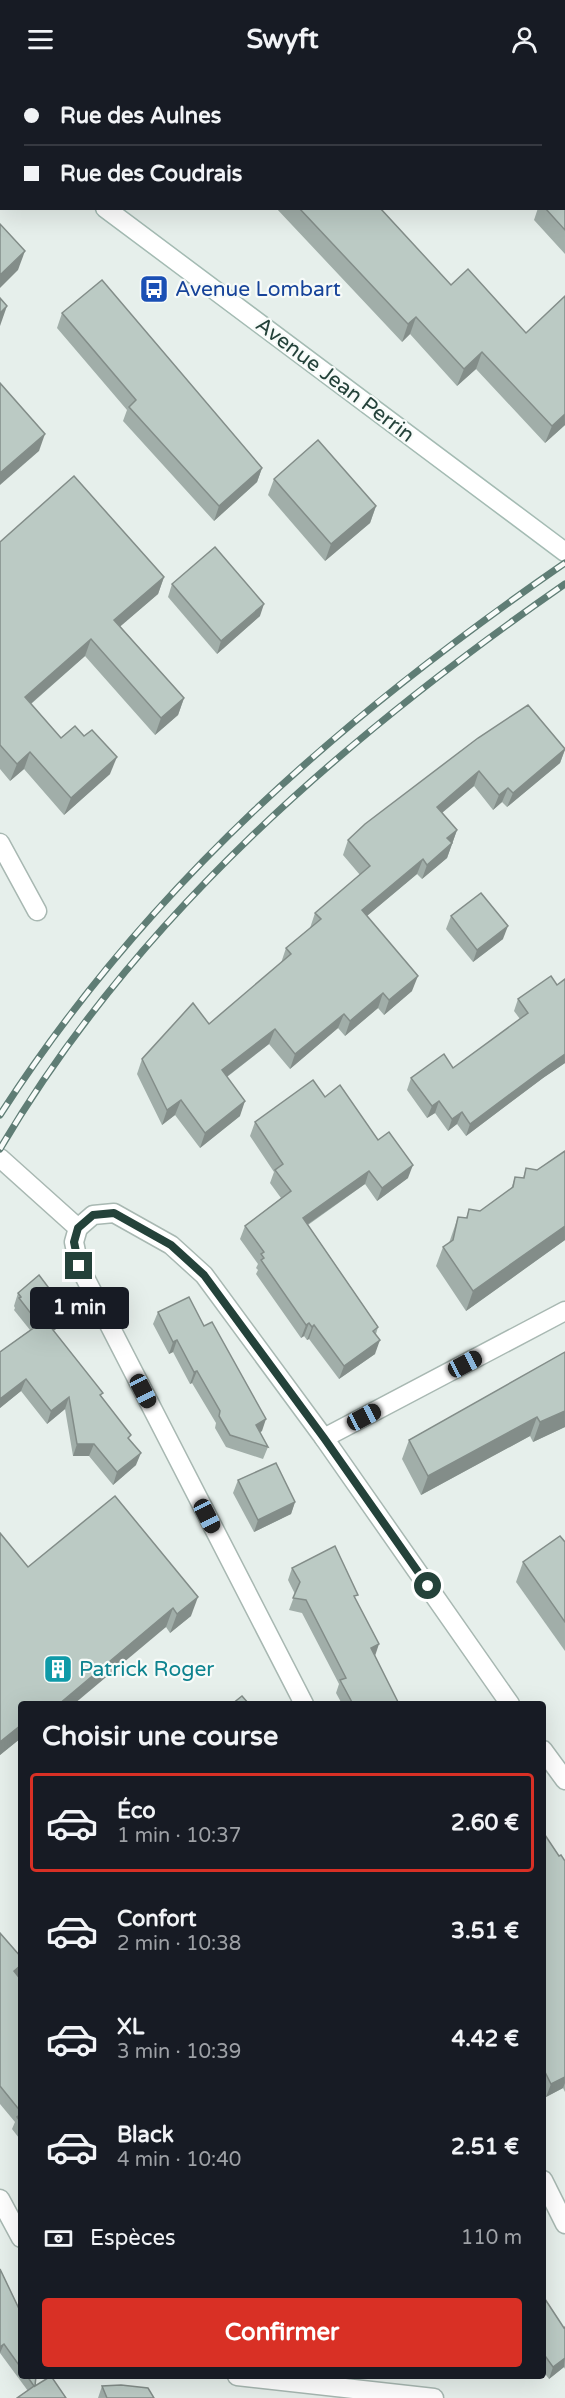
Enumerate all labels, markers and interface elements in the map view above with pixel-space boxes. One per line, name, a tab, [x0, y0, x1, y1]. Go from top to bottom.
icon: menu	[24, 23, 57, 56]
text: Swyft	[246, 23, 319, 56]
icon: person	[508, 23, 541, 56]
text: Rue des Aulnes	[60, 103, 221, 129]
text: Rue des Coudrais	[60, 161, 242, 187]
bus stop icon: Avenue Lombart	[138, 273, 170, 305]
place label: Avenue Lombart	[175, 277, 341, 302]
street label: Avenue Jean Perrin	[251, 312, 419, 448]
route end	[65, 1252, 92, 1279]
callout: 1 min	[29, 1287, 128, 1329]
text: 1 min	[53, 1296, 106, 1320]
car	[445, 1348, 485, 1380]
car	[127, 1371, 159, 1411]
car	[344, 1401, 384, 1433]
car	[191, 1496, 223, 1536]
route start	[414, 1572, 441, 1599]
building icon: Patrick Roger	[42, 1653, 74, 1685]
place label: Patrick Roger	[79, 1657, 214, 1682]
text: Choisir une course	[42, 1720, 278, 1753]
icon: car	[45, 1796, 99, 1850]
text: Éco	[117, 1798, 156, 1824]
text: 2.60 €	[451, 1810, 519, 1836]
text: 1 min · 10:37	[117, 1824, 241, 1848]
icon: car	[45, 1904, 99, 1958]
text: Confort	[117, 1906, 196, 1932]
text: 3.51 €	[451, 1918, 519, 1944]
text: 2 min · 10:38	[117, 1932, 241, 1956]
icon: car	[45, 2012, 99, 2066]
text: XL	[117, 2014, 144, 2040]
text: 4.42 €	[452, 2026, 519, 2052]
text: 3 min · 10:39	[117, 2040, 241, 2064]
icon: car	[45, 2120, 99, 2174]
text: Black	[117, 2122, 174, 2148]
text: 2.51 €	[451, 2134, 519, 2160]
text: 4 min · 10:40	[117, 2148, 241, 2172]
icon: cash	[42, 2222, 75, 2255]
text: Espèces	[90, 2225, 175, 2251]
text: 110 m	[461, 2226, 522, 2250]
button: Confirmer	[42, 2298, 522, 2367]

